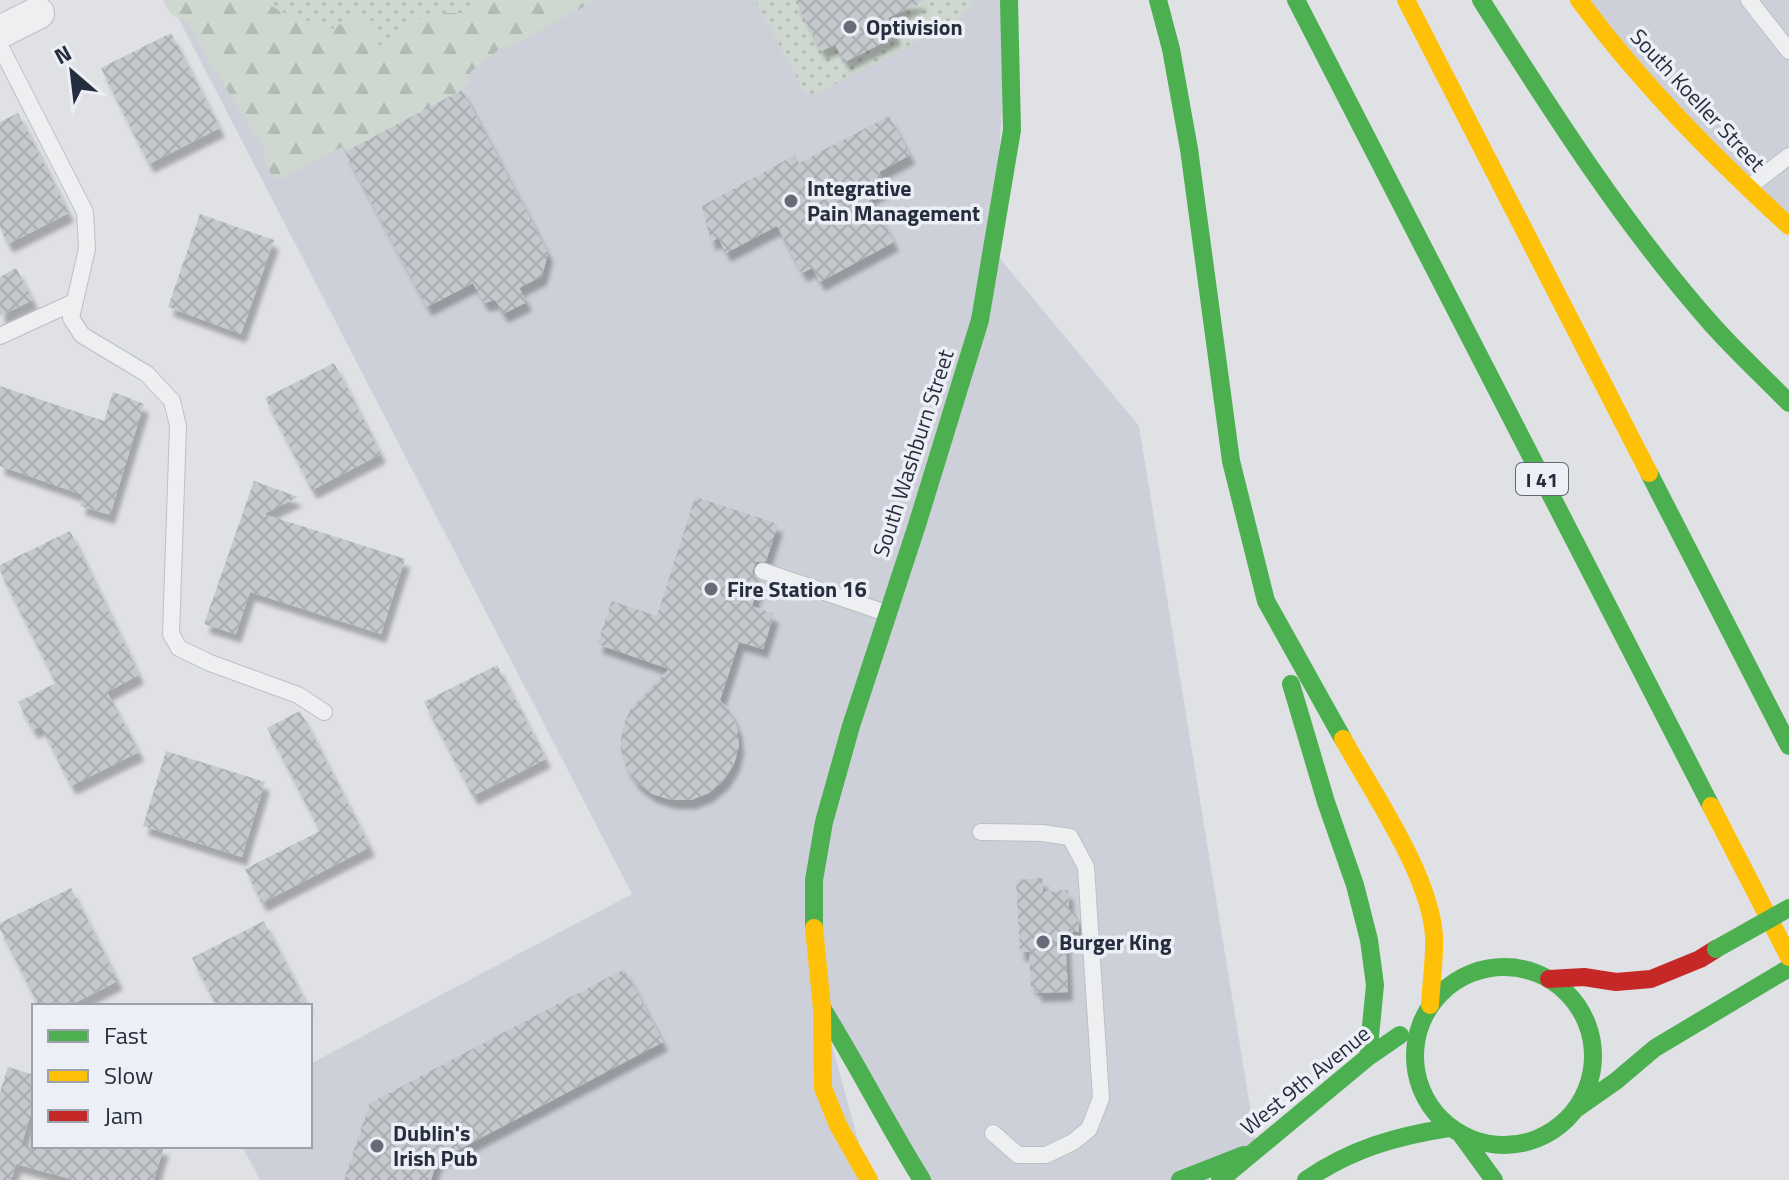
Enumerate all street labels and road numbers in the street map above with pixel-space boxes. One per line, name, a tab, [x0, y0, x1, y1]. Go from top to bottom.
street label: South Koeller Street	[1622, 21, 1774, 179]
street label: South Washburn Street	[863, 345, 963, 561]
road number: I 41	[1516, 463, 1568, 495]
street label: West 9th Avenue	[1233, 1017, 1377, 1143]

